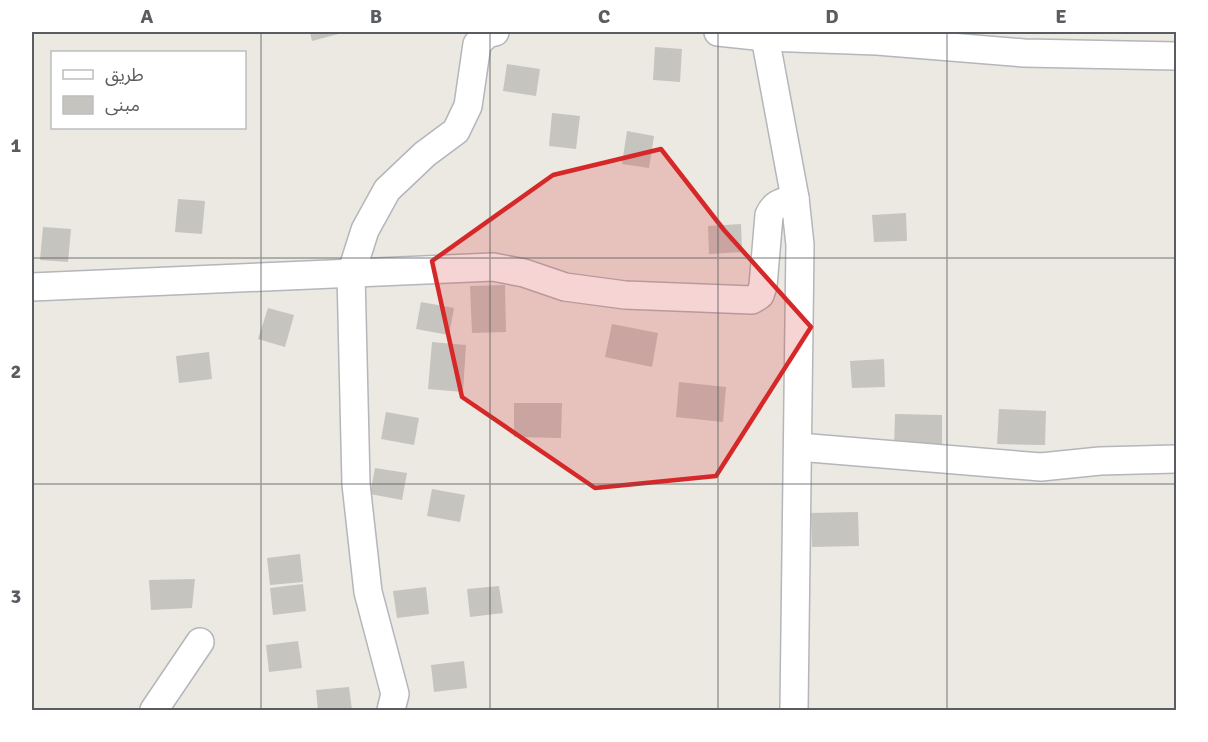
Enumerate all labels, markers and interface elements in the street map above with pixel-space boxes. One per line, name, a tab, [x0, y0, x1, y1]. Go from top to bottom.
text: A	[141, 4, 154, 29]
text: B	[370, 4, 382, 29]
text: C	[598, 4, 610, 29]
text: D	[825, 4, 839, 29]
text: E	[1055, 4, 1067, 29]
legend	[51, 51, 246, 129]
text: طريق	[105, 64, 144, 86]
text: مبنى	[105, 94, 140, 116]
text: 1	[11, 133, 22, 158]
text: 2	[11, 359, 21, 384]
text: 3	[11, 584, 21, 609]

